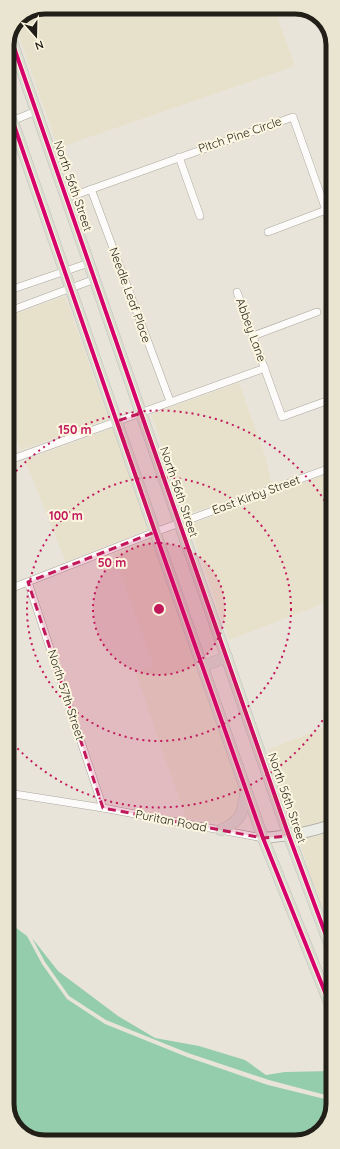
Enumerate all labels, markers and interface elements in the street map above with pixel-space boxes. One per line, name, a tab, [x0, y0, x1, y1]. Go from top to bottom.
north arrow	[16, 16, 56, 56]
text: N	[33, 37, 46, 53]
street label: Pitch Pine Circle	[196, 113, 284, 156]
street label: North 56th Street	[51, 139, 96, 233]
street label: Needle Leaf Place	[106, 245, 155, 345]
street label: Abbey Lane	[233, 296, 270, 364]
text: 150 m	[58, 422, 92, 437]
street label: North 56th Street	[157, 445, 202, 539]
street label: East Kirby Street	[210, 472, 302, 517]
text: 100 m	[49, 508, 83, 523]
text: 50 m	[98, 555, 126, 570]
centre of rings	[152, 602, 166, 616]
street label: North 57th Street	[45, 648, 88, 742]
street label: North 56th Street	[265, 751, 310, 845]
street label: Puritan Road	[134, 806, 208, 835]

